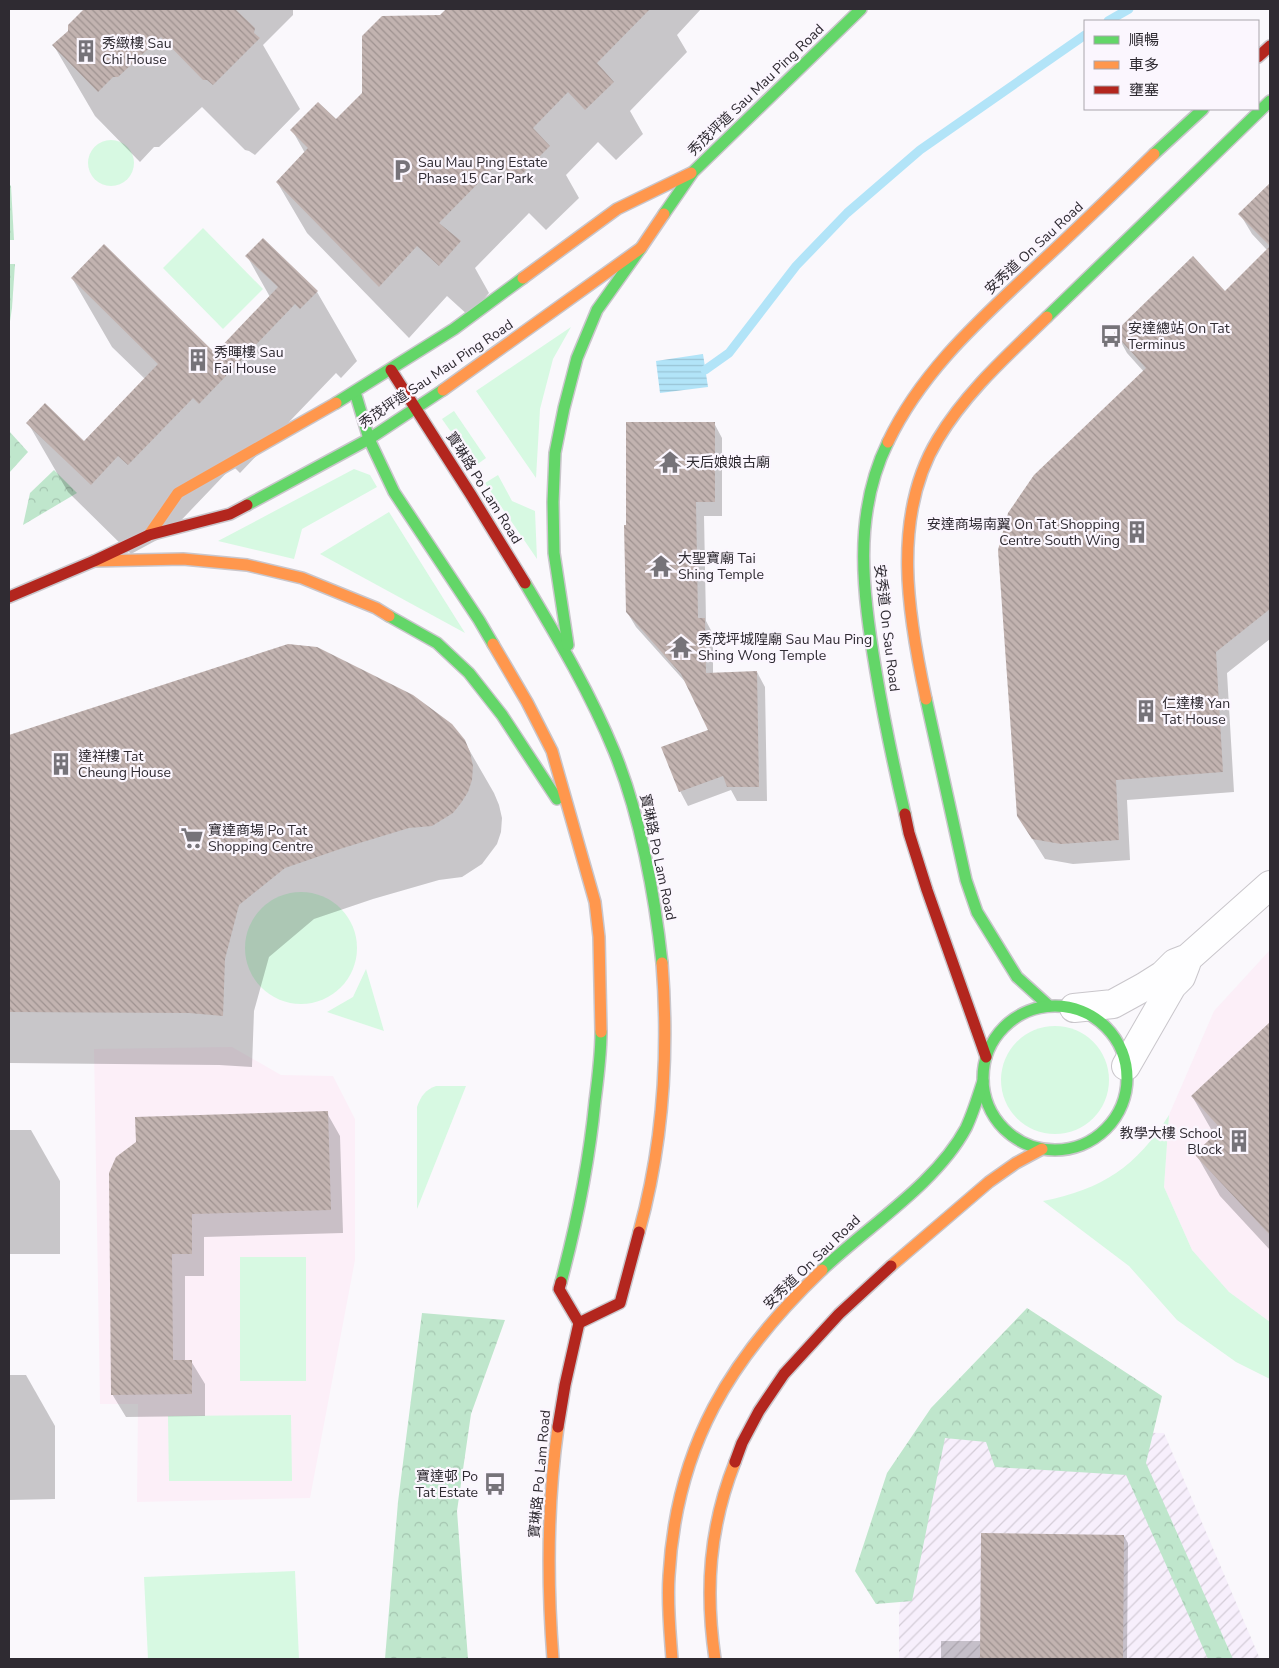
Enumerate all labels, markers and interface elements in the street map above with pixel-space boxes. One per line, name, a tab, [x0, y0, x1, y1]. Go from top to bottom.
street label: 秀茂坪道 Sau Mau Ping Road	[684, 20, 828, 160]
legend	[1084, 20, 1259, 110]
text: 順暢	[1129, 30, 1159, 50]
place label: 秀緻樓 Sau Chi House	[102, 34, 171, 69]
building icon: 秀緻樓 Sau Chi House	[73, 38, 99, 64]
text: 車多	[1129, 55, 1159, 75]
text: 壅塞	[1129, 80, 1159, 100]
place label: Sau Mau Ping Estate Phase 15 Car Park	[418, 153, 548, 188]
parking icon: Sau Mau Ping Estate Phase 15 Car Park	[389, 157, 415, 183]
street label: 安秀道 On Sau Road	[981, 197, 1087, 299]
street label: 秀茂坪道 Sau Mau Ping Road	[355, 315, 517, 433]
place label: 安達總站 On Tat Terminus	[1128, 319, 1230, 354]
bus stop icon: 安達總站 On Tat Terminus	[1098, 323, 1124, 349]
place label: 秀暉樓 Sau Fai House	[214, 343, 283, 378]
building icon: 秀暉樓 Sau Fai House	[185, 347, 211, 373]
street label: 寶琳路 Po Lam Road	[442, 428, 526, 548]
temple icon: 天后娘娘古廟	[657, 449, 683, 475]
place label: 天后娘娘古廟	[686, 453, 770, 472]
place label: 安達商場南翼 On Tat Shopping Centre South Wing	[927, 515, 1120, 550]
building icon: 安達商場南翼 On Tat Shopping Centre South Wing	[1124, 519, 1150, 545]
place label: 大聖寶廟 Tai Shing Temple	[678, 549, 764, 584]
temple icon: 大聖寶廟 Tai Shing Temple	[648, 553, 674, 579]
street label: 安秀道 On Sau Road	[870, 563, 904, 693]
place label: 秀茂坪城隍廟 Sau Mau Ping Shing Wong Temple	[698, 630, 872, 665]
temple icon: 秀茂坪城隍廟 Sau Mau Ping Shing Wong Temple	[668, 634, 694, 660]
place label: 仁達樓 Yan Tat House	[1162, 694, 1230, 729]
building icon: 仁達樓 Yan Tat House	[1133, 698, 1159, 724]
place label: 達祥樓 Tat Cheung House	[78, 747, 171, 782]
building icon: 達祥樓 Tat Cheung House	[48, 751, 74, 777]
street label: 寶琳路 Po Lam Road	[635, 792, 681, 922]
place label: 寶達商場 Po Tat Shopping Centre	[208, 821, 313, 856]
supermarket icon: 寶達商場 Po Tat Shopping Centre	[179, 825, 205, 851]
place label: 教學大樓 School Block	[1120, 1124, 1223, 1159]
building icon: 教學大樓 School Block	[1226, 1128, 1252, 1154]
street label: 安秀道 On Sau Road	[759, 1211, 865, 1313]
street label: 寶琳路 Po Lam Road	[525, 1409, 555, 1539]
place label: 寶達邨 Po Tat Estate	[415, 1467, 478, 1502]
bus stop icon: 寶達邨 Po Tat Estate	[482, 1471, 508, 1497]

